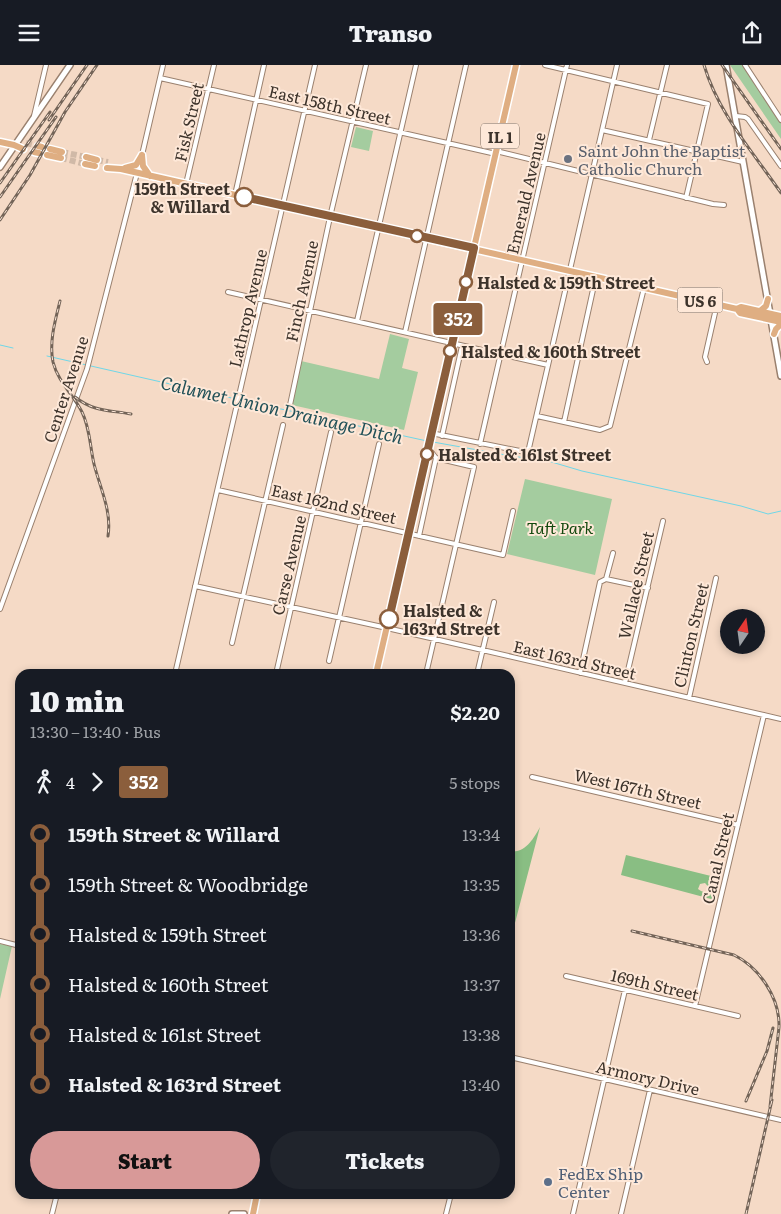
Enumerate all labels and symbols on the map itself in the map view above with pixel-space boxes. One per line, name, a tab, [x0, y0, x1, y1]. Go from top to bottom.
street label: East 158th Street	[266, 78, 394, 130]
street label: Fisk Street	[167, 79, 209, 164]
road number: IL 1	[481, 123, 519, 149]
street label: Emerald Avenue	[499, 130, 551, 256]
place label: Saint John the Baptist Catholic Church	[578, 138, 746, 180]
marker: Saint John the Baptist Catholic Church	[562, 153, 574, 165]
place label: 159th Street & Willard	[134, 176, 230, 218]
marker: 159th Street & Willard	[234, 187, 254, 207]
unlabelled marker	[410, 229, 424, 243]
street label: Finch Avenue	[279, 238, 323, 344]
street label: Lathrop Avenue	[222, 246, 272, 370]
place label: Halsted & 159th Street	[477, 270, 655, 294]
marker: Halsted & 159th Street	[459, 275, 473, 289]
road number: US 6	[678, 287, 722, 313]
line badge: 352	[429, 303, 487, 335]
street label: Center Avenue	[36, 333, 94, 445]
place label: Halsted & 160th Street	[461, 339, 641, 363]
marker: Halsted & 160th Street	[443, 344, 457, 358]
water label: Calumet Union Drainage Ditch	[158, 368, 406, 450]
place label: Halsted & 161st Street	[438, 442, 611, 466]
marker: Halsted & 161st Street	[420, 447, 434, 461]
street label: East 162nd Street	[269, 477, 400, 529]
street label: Carse Avenue	[265, 513, 311, 617]
park label: Taft Park	[527, 515, 594, 539]
street label: Wallace Street	[611, 528, 659, 641]
street label: Clinton Street	[666, 580, 714, 690]
place label: Halsted & 163rd Street	[403, 598, 500, 640]
marker: Halsted & 163rd Street	[379, 609, 399, 629]
north arrow	[720, 609, 765, 654]
street label: East 163rd Street	[511, 633, 639, 685]
street label: West 167th Street	[572, 762, 705, 814]
street label: Canal Street	[695, 809, 739, 906]
street label: 169th Street	[609, 962, 702, 1006]
street label: Armory Drive	[594, 1053, 702, 1101]
place label: FedEx Ship Center	[558, 1161, 643, 1203]
marker: FedEx Ship Center	[542, 1176, 554, 1188]

